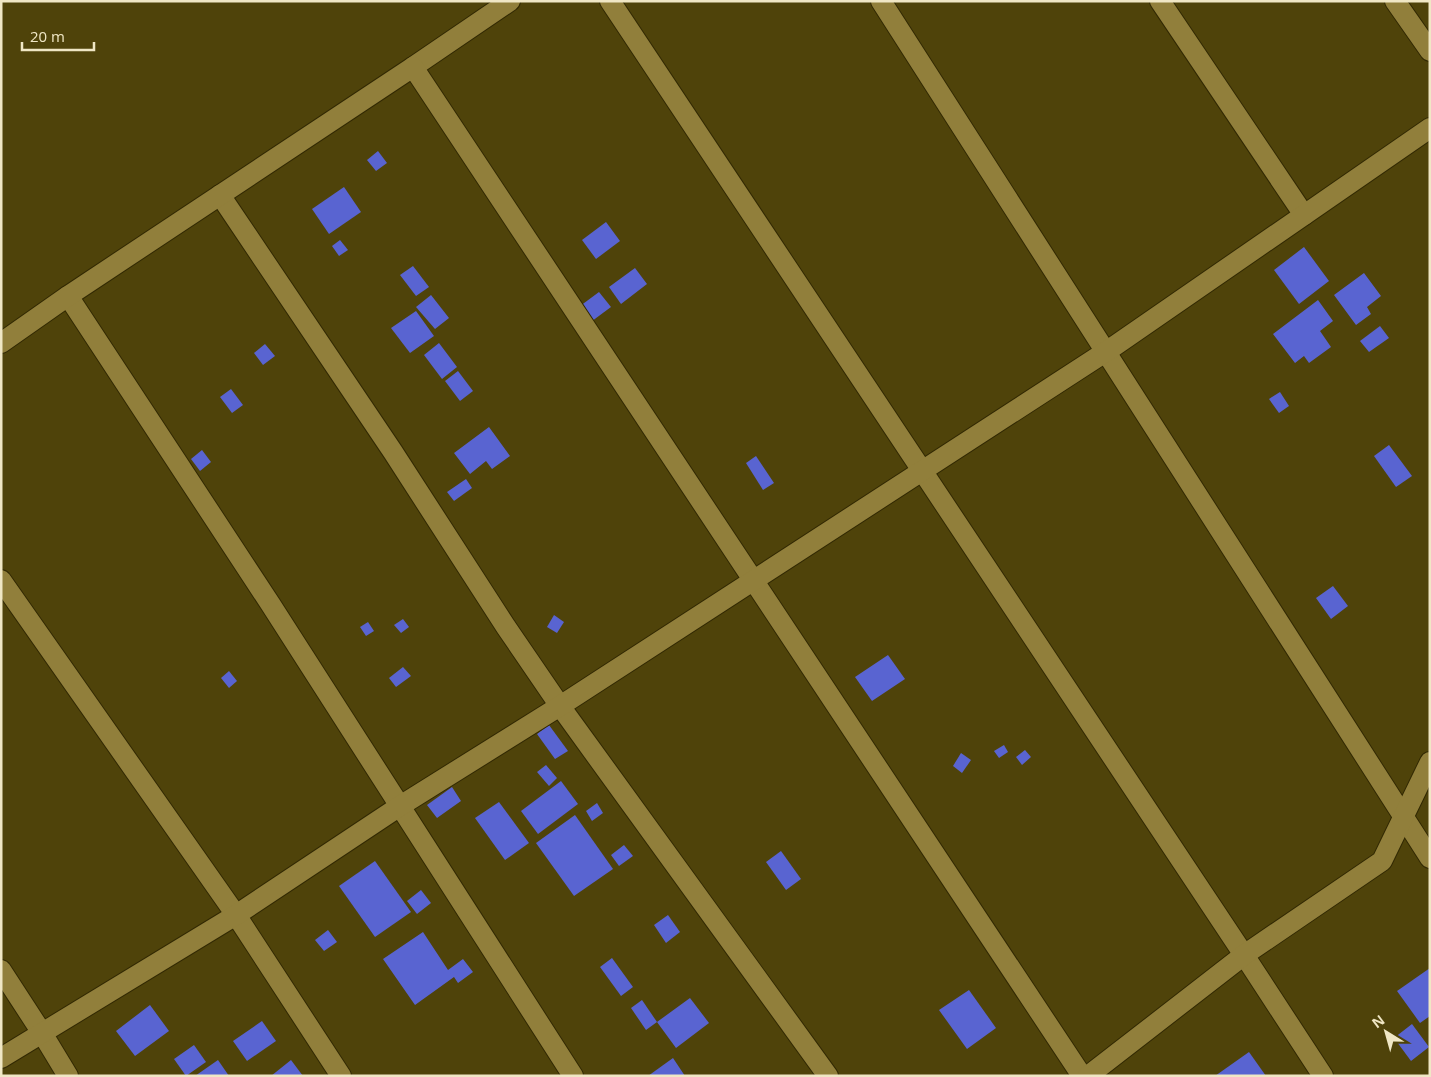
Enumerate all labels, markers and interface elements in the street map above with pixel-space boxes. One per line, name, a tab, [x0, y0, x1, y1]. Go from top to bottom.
scale bar	[22, 20, 95, 52]
text: 20 m	[30, 26, 65, 46]
north arrow	[1361, 1007, 1411, 1057]
text: N	[1368, 1010, 1388, 1032]

